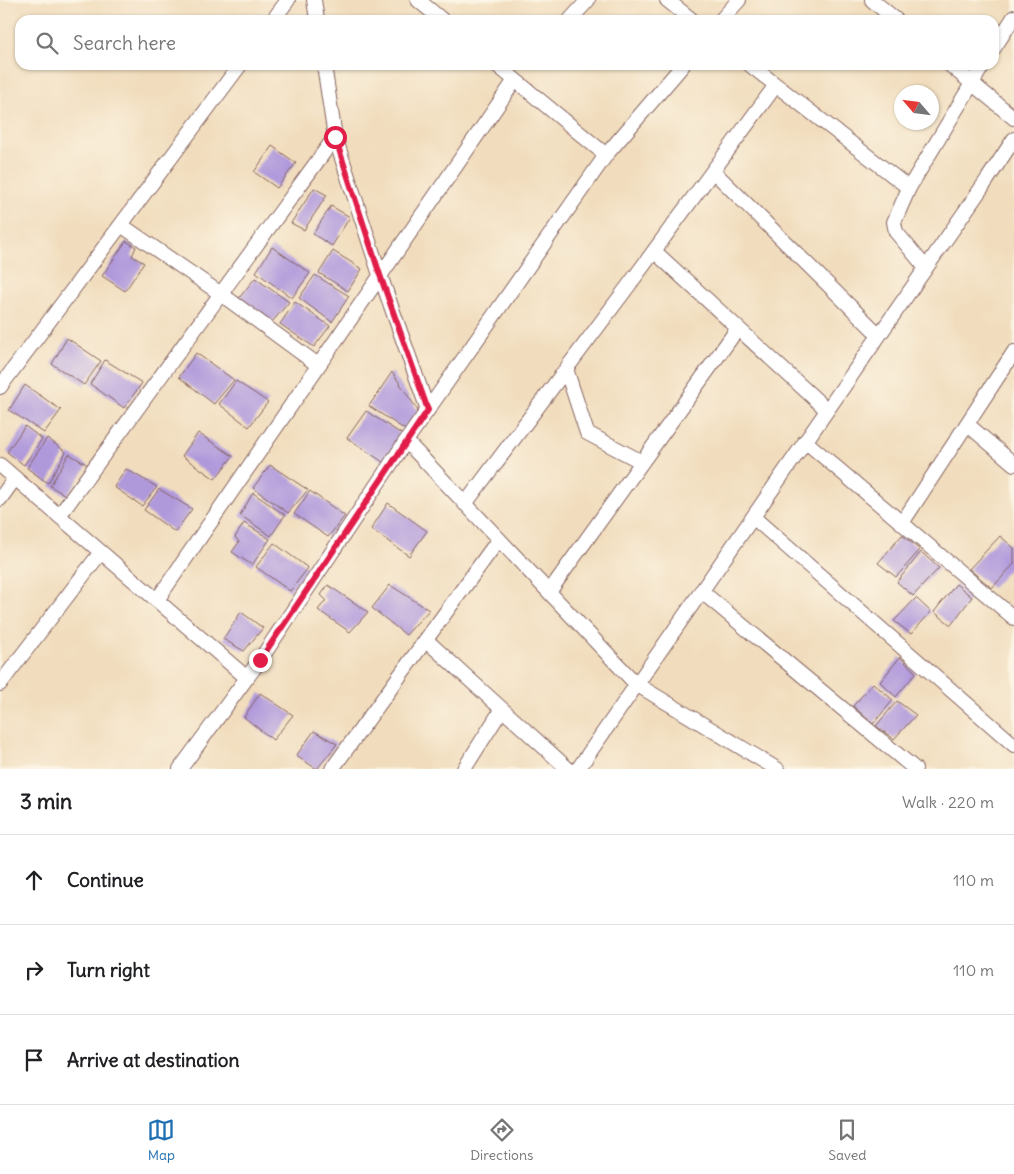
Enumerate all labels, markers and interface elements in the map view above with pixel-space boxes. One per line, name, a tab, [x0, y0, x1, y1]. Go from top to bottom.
search box	[15, 15, 999, 70]
icon: search	[33, 29, 61, 57]
text: Search here	[73, 31, 176, 55]
north arrow	[894, 85, 939, 130]
route start	[324, 126, 347, 149]
route end	[249, 649, 272, 672]
text: 3 min	[20, 788, 72, 815]
text: Walk · 220 m	[902, 792, 994, 812]
icon: ahead	[20, 866, 48, 894]
text: Continue	[67, 868, 144, 892]
text: 110 m	[953, 870, 994, 890]
icon: right	[20, 956, 48, 984]
text: Turn right	[67, 958, 150, 982]
text: 110 m	[953, 960, 994, 980]
icon: arrive	[20, 1046, 48, 1074]
text: Arrive at destination	[67, 1048, 240, 1072]
tab: Map	[147, 1116, 175, 1164]
tab: Directions	[470, 1116, 533, 1164]
tab: Saved	[828, 1116, 867, 1164]

